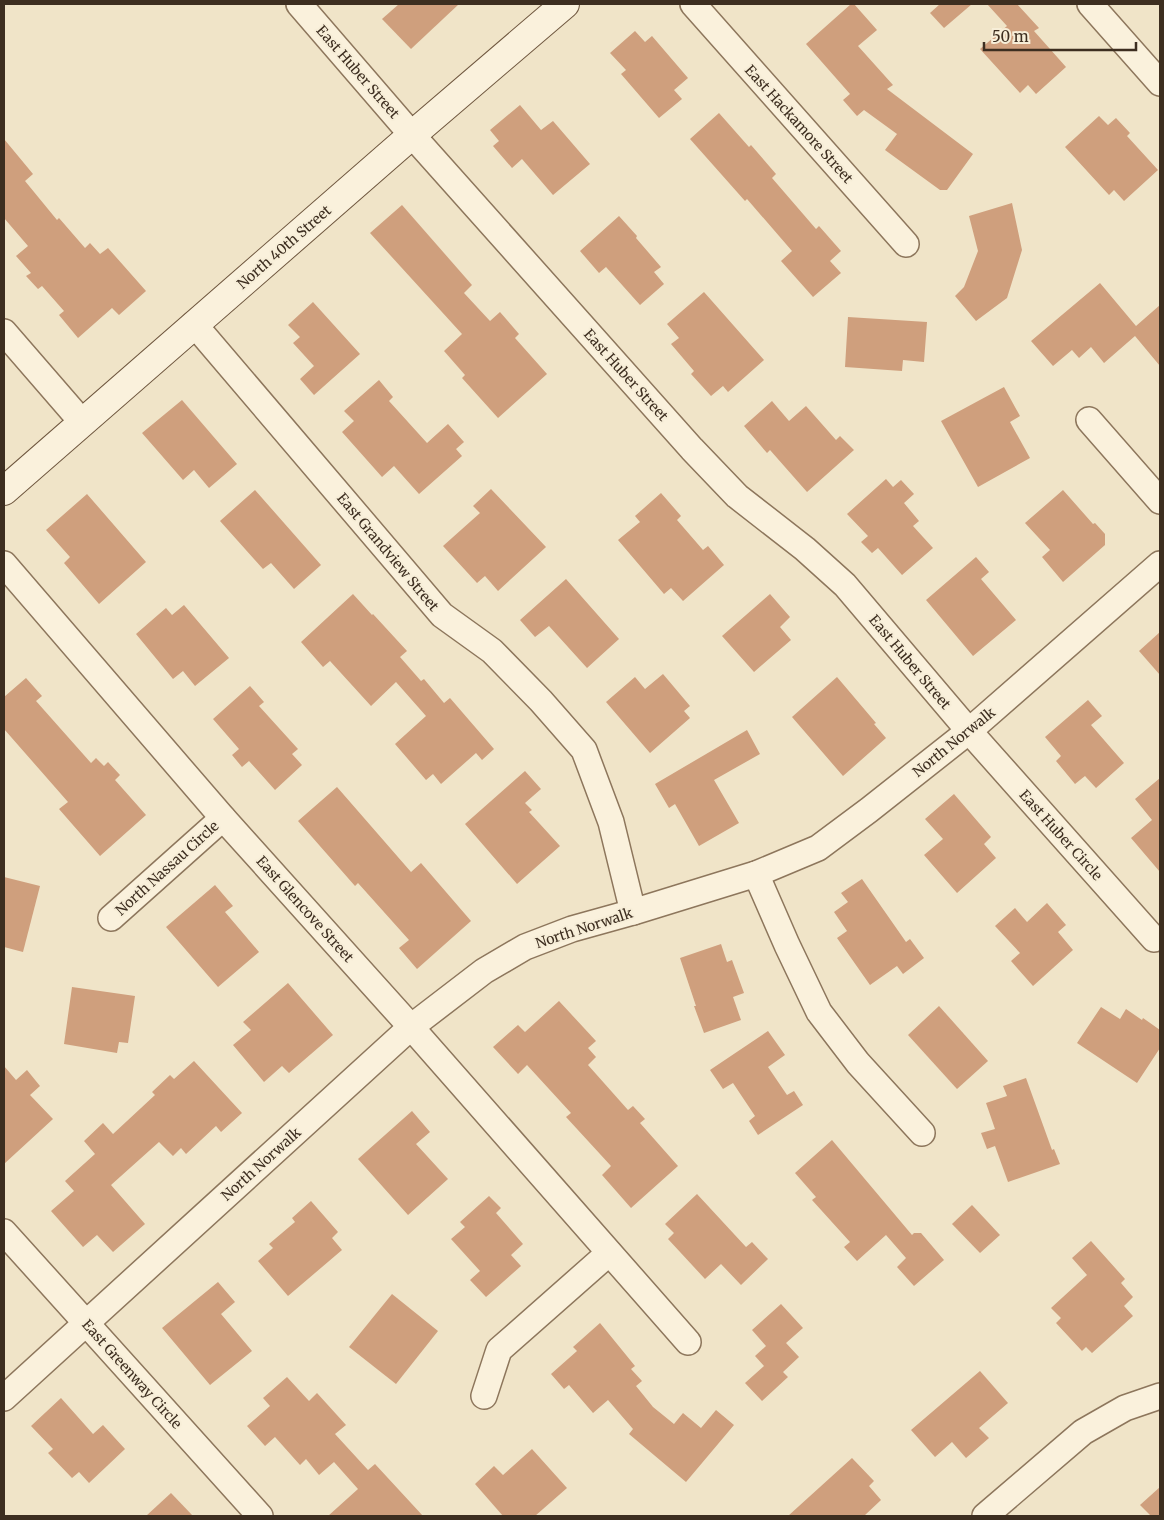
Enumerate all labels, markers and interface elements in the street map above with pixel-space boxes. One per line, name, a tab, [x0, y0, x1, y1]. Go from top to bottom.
scale bar	[984, 20, 1136, 52]
street label: East Huber Street	[313, 22, 404, 123]
text: 50 m	[992, 27, 1029, 46]
street label: East Hackamore Street	[741, 61, 857, 187]
street label: North 40th Street	[233, 201, 335, 293]
street label: East Huber Street	[580, 325, 672, 425]
street label: East Grandview Street	[333, 489, 443, 615]
street label: East Huber Street	[865, 611, 955, 713]
street label: North Norwalk	[909, 703, 999, 781]
street label: East Huber Circle	[1016, 786, 1106, 884]
street label: North Nassau Circle	[112, 817, 222, 919]
street label: East Glencove Street	[252, 852, 358, 966]
street label: North Norwalk	[533, 904, 635, 952]
street label: North Norwalk	[217, 1123, 305, 1205]
street label: East Greenway Circle	[78, 1316, 186, 1432]

